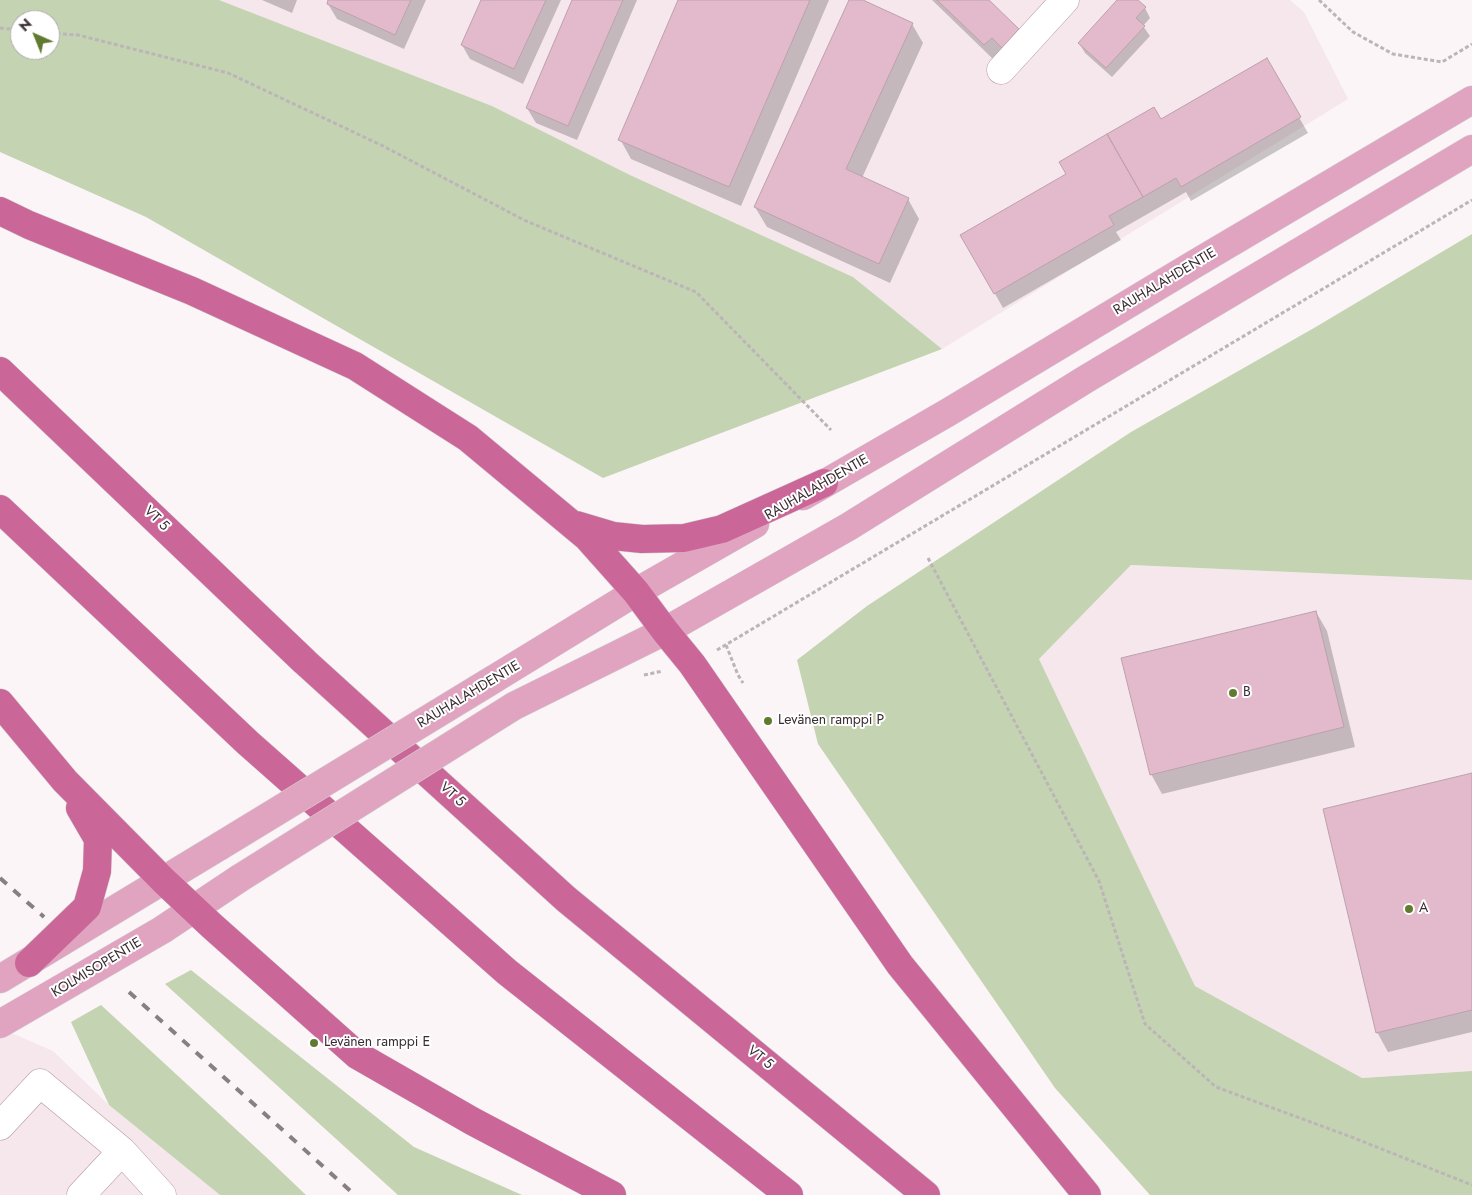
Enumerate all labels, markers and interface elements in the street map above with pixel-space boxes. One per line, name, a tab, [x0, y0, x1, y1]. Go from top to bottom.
north arrow	[10, 10, 60, 60]
text: N	[14, 14, 36, 36]
street label: RAUHALAHDENTIE	[1111, 245, 1219, 319]
street label: RAUHALAHDENTIE	[762, 452, 872, 524]
street label: VT 5	[140, 503, 172, 535]
street label: RAUHALAHDENTIE	[415, 658, 523, 732]
place label: B	[1243, 685, 1251, 701]
marker: B	[1227, 687, 1239, 699]
place label: Levänen ramppi P	[778, 713, 884, 729]
marker: Levänen ramppi P	[762, 715, 774, 727]
street label: VT 5	[436, 779, 468, 811]
place label: A	[1419, 901, 1428, 917]
marker: A	[1403, 903, 1415, 915]
street label: KOLMISOPENTIE	[49, 935, 145, 1001]
place label: Levänen ramppi E	[324, 1035, 430, 1051]
marker: Levänen ramppi E	[308, 1037, 320, 1049]
street label: VT 5	[744, 1043, 776, 1073]

